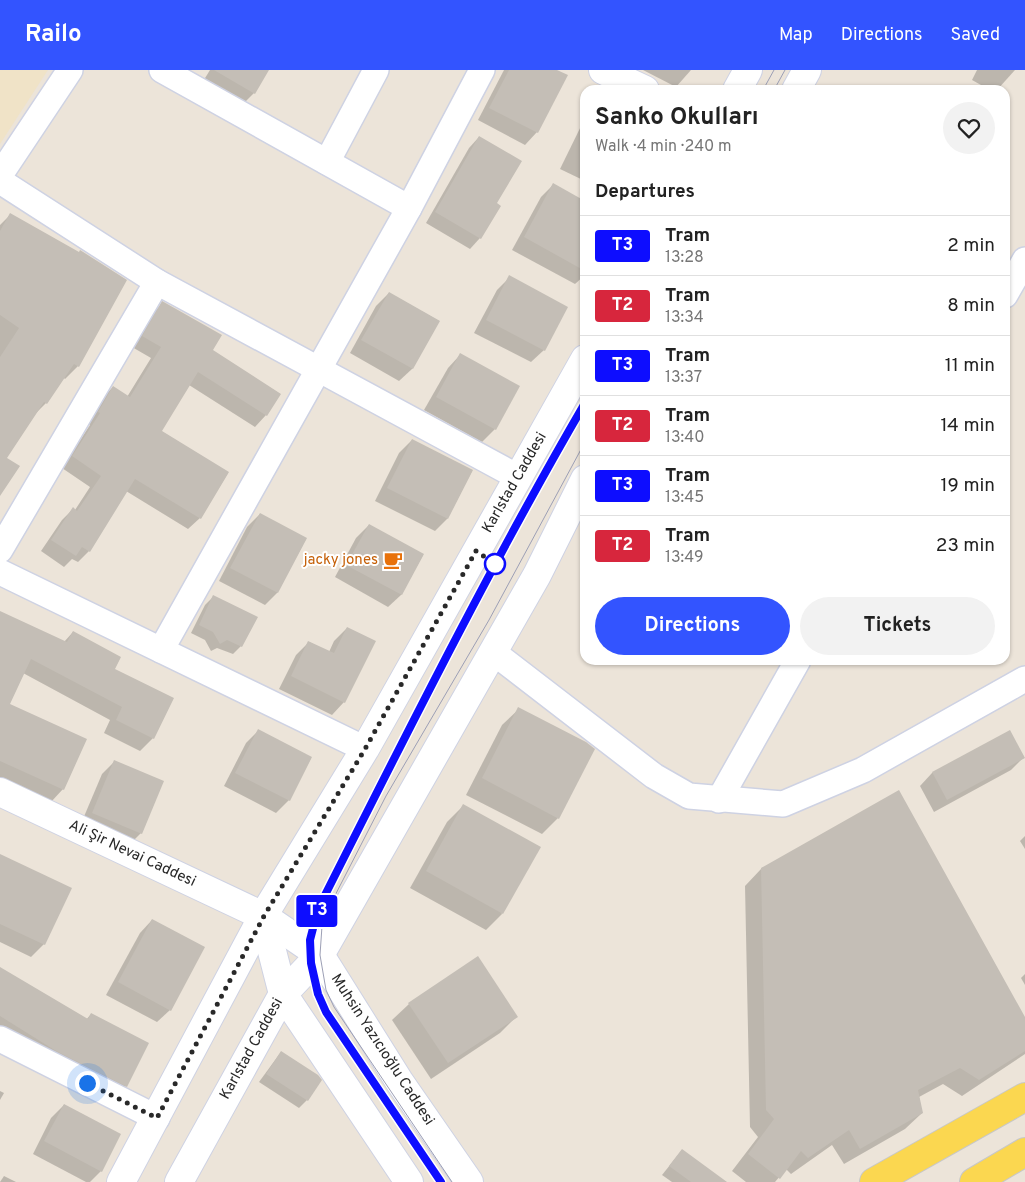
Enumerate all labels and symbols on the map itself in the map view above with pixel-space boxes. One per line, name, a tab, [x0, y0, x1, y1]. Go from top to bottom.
street label: Karlstad Caddesi	[478, 429, 552, 537]
cafe icon: jacky jones	[382, 549, 404, 571]
place label: jacky jones	[303, 551, 378, 570]
unlabelled marker	[484, 553, 506, 575]
street label: Ali Şir Nevai Caddesi	[65, 816, 199, 892]
line badge: T3	[294, 895, 340, 927]
street label: Muhsin Yazıcıoğlu Caddesi	[326, 971, 438, 1129]
street label: Karlstad Caddesi	[216, 995, 288, 1103]
your location	[75, 1071, 100, 1096]

